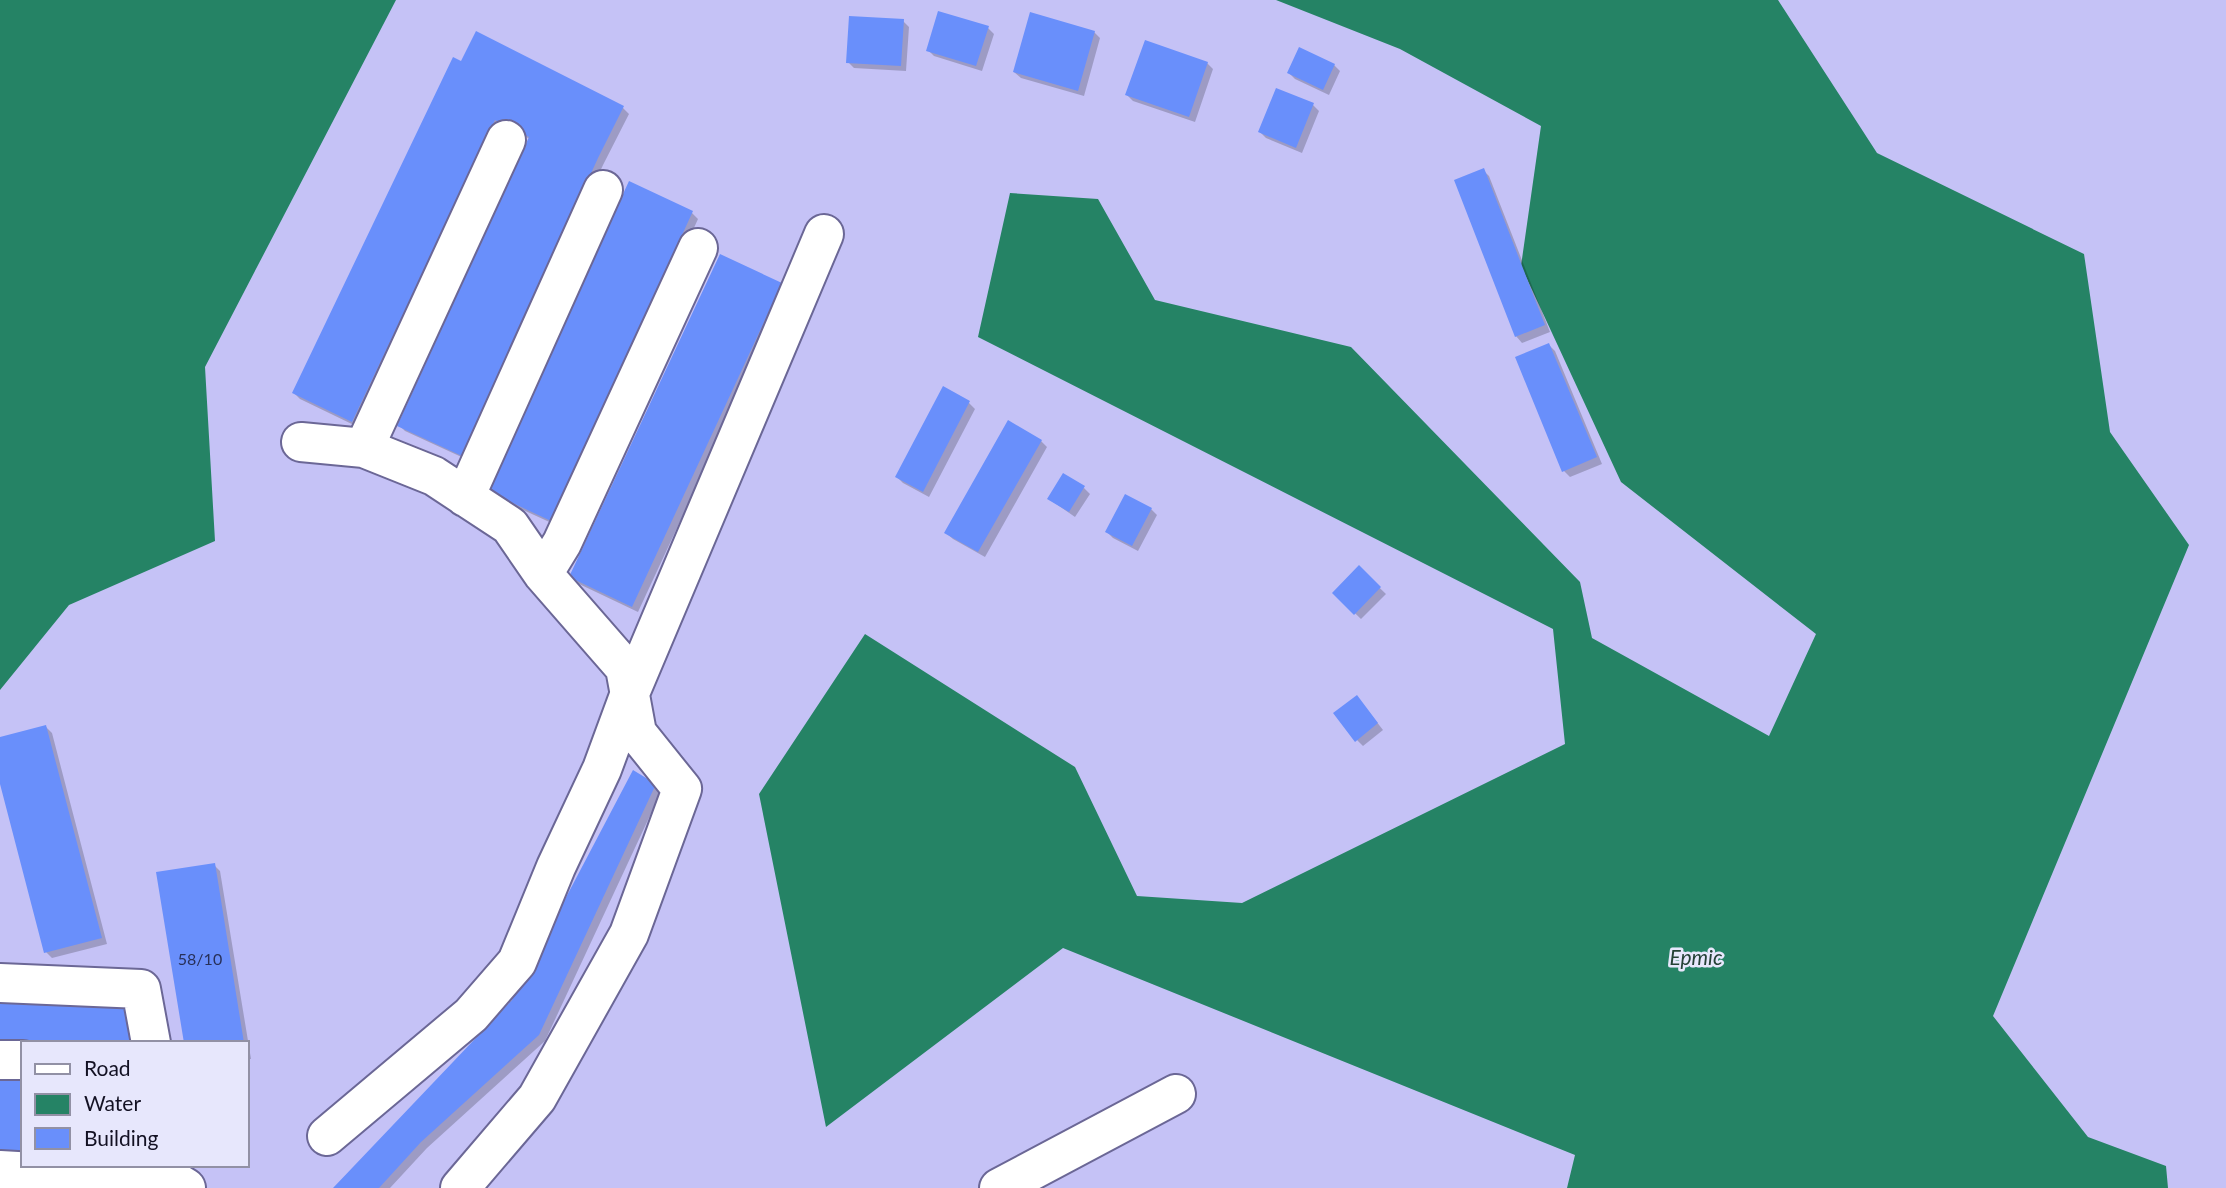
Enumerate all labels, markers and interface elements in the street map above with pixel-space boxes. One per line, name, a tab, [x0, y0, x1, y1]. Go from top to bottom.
water label: Ертіс	[1670, 944, 1723, 969]
house number: 58/10	[178, 949, 222, 968]
legend	[21, 1041, 248, 1167]
text: Road	[84, 1055, 131, 1080]
text: Water	[84, 1090, 141, 1115]
text: Building	[84, 1125, 159, 1150]

